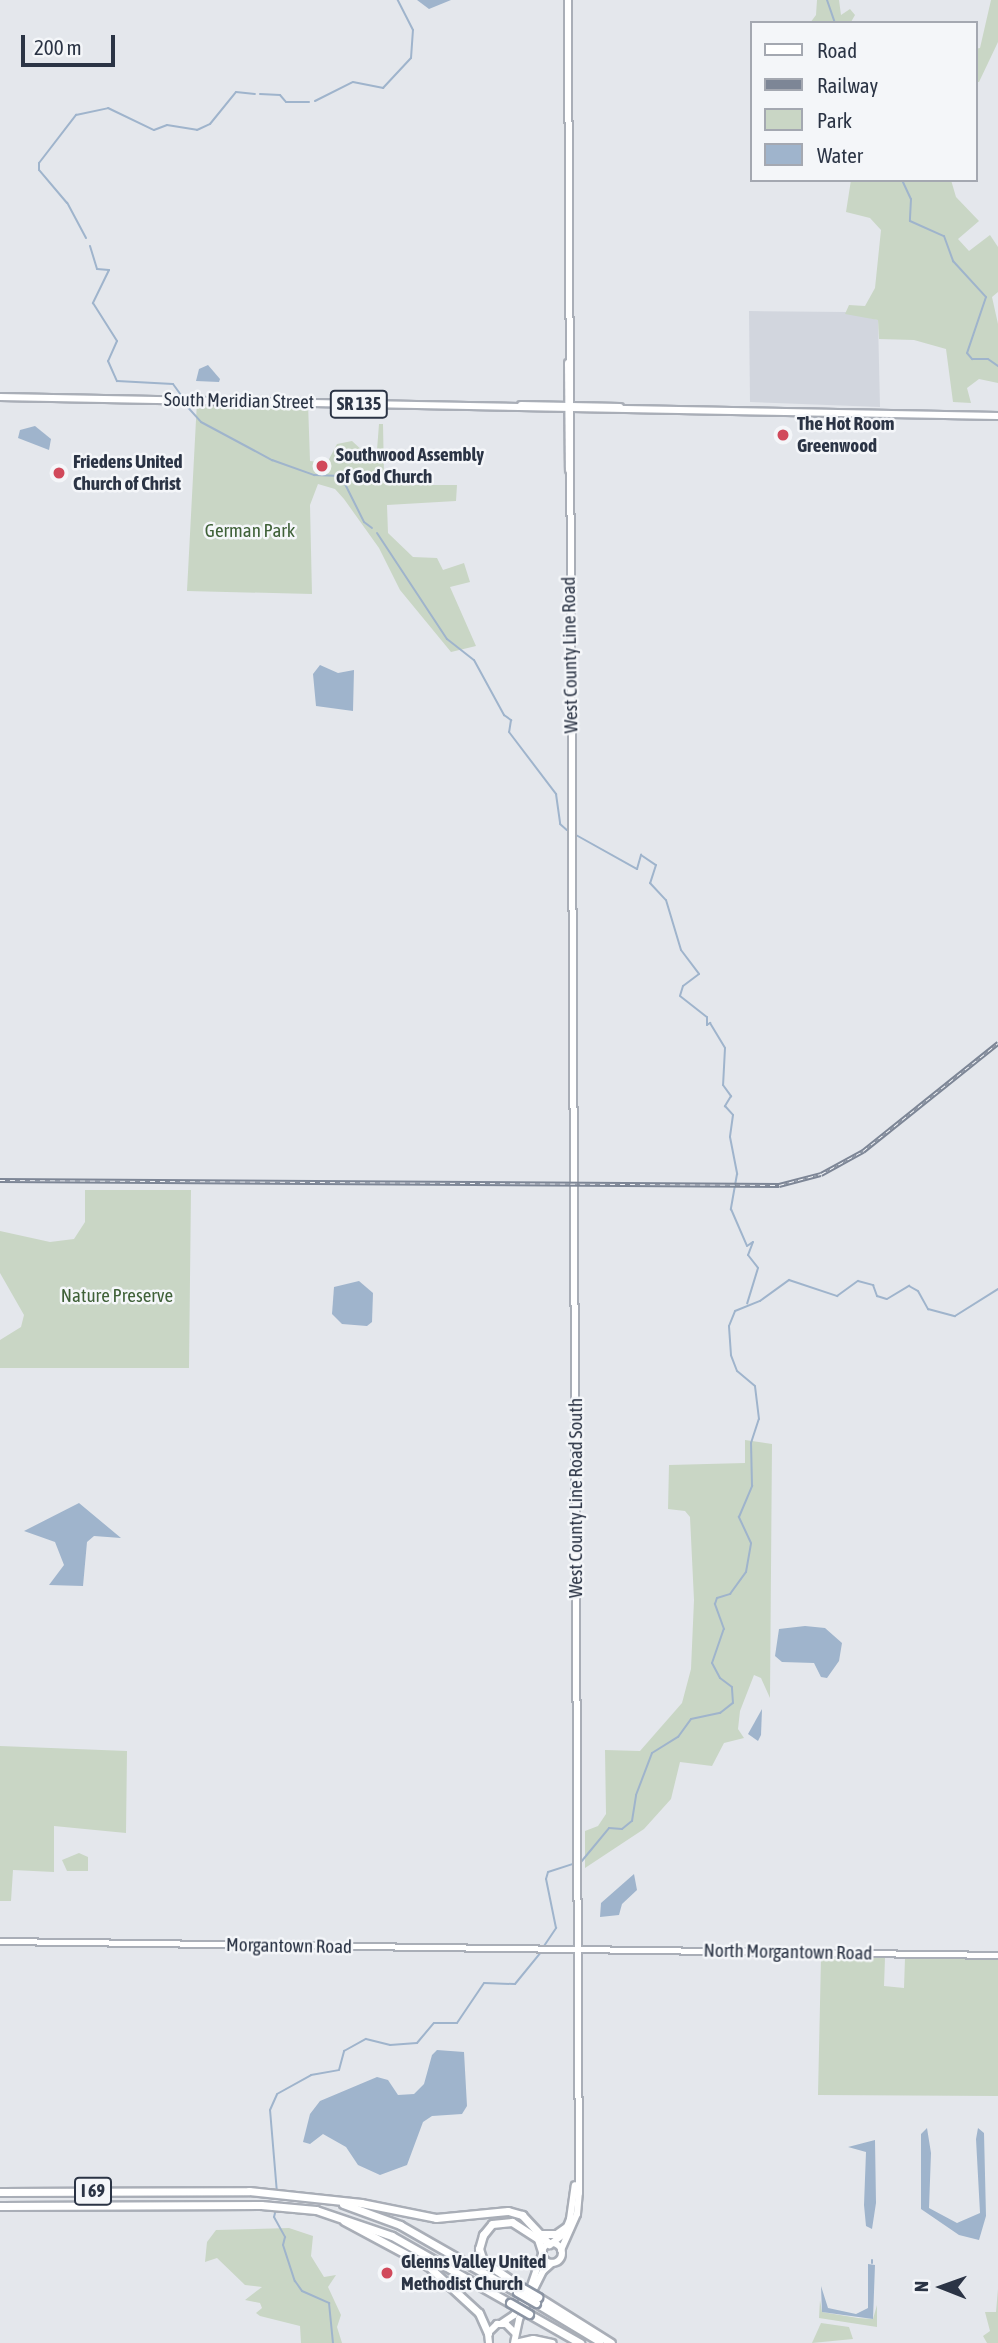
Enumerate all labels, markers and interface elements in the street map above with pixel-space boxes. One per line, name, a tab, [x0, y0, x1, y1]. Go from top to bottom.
scale bar	[24, 21, 119, 65]
legend	[750, 21, 977, 182]
text: 200 m	[34, 35, 82, 59]
text: Road	[817, 38, 857, 62]
text: Railway	[817, 73, 878, 97]
text: Park	[817, 108, 852, 132]
text: Water	[817, 143, 863, 167]
street label: South Meridian Street	[164, 388, 314, 414]
road number: SR 135	[329, 390, 389, 418]
place label: The Hot Room Greenwood	[797, 413, 894, 457]
marker: The Hot Room Greenwood	[775, 427, 791, 443]
place label: Southwood Assembly of God Church	[336, 444, 484, 488]
place label: Friedens United Church of Christ	[73, 451, 183, 495]
marker: Southwood Assembly of God Church	[314, 458, 330, 474]
marker: Friedens United Church of Christ	[51, 465, 67, 481]
park label: German Park	[205, 520, 295, 542]
street label: West County Line Road	[557, 576, 583, 734]
park label: Nature Preserve	[61, 1285, 173, 1307]
street label: West County Line Road South	[565, 1398, 587, 1598]
street label: Morgantown Road	[226, 1934, 352, 1958]
street label: North Morgantown Road	[703, 1939, 873, 1965]
road number: I 69	[74, 2176, 112, 2206]
place label: Glenns Valley United Methodist Church	[401, 2251, 546, 2295]
north arrow	[907, 2252, 977, 2322]
marker: Glenns Valley United Methodist Church	[379, 2265, 395, 2281]
text: N	[910, 2281, 932, 2292]

